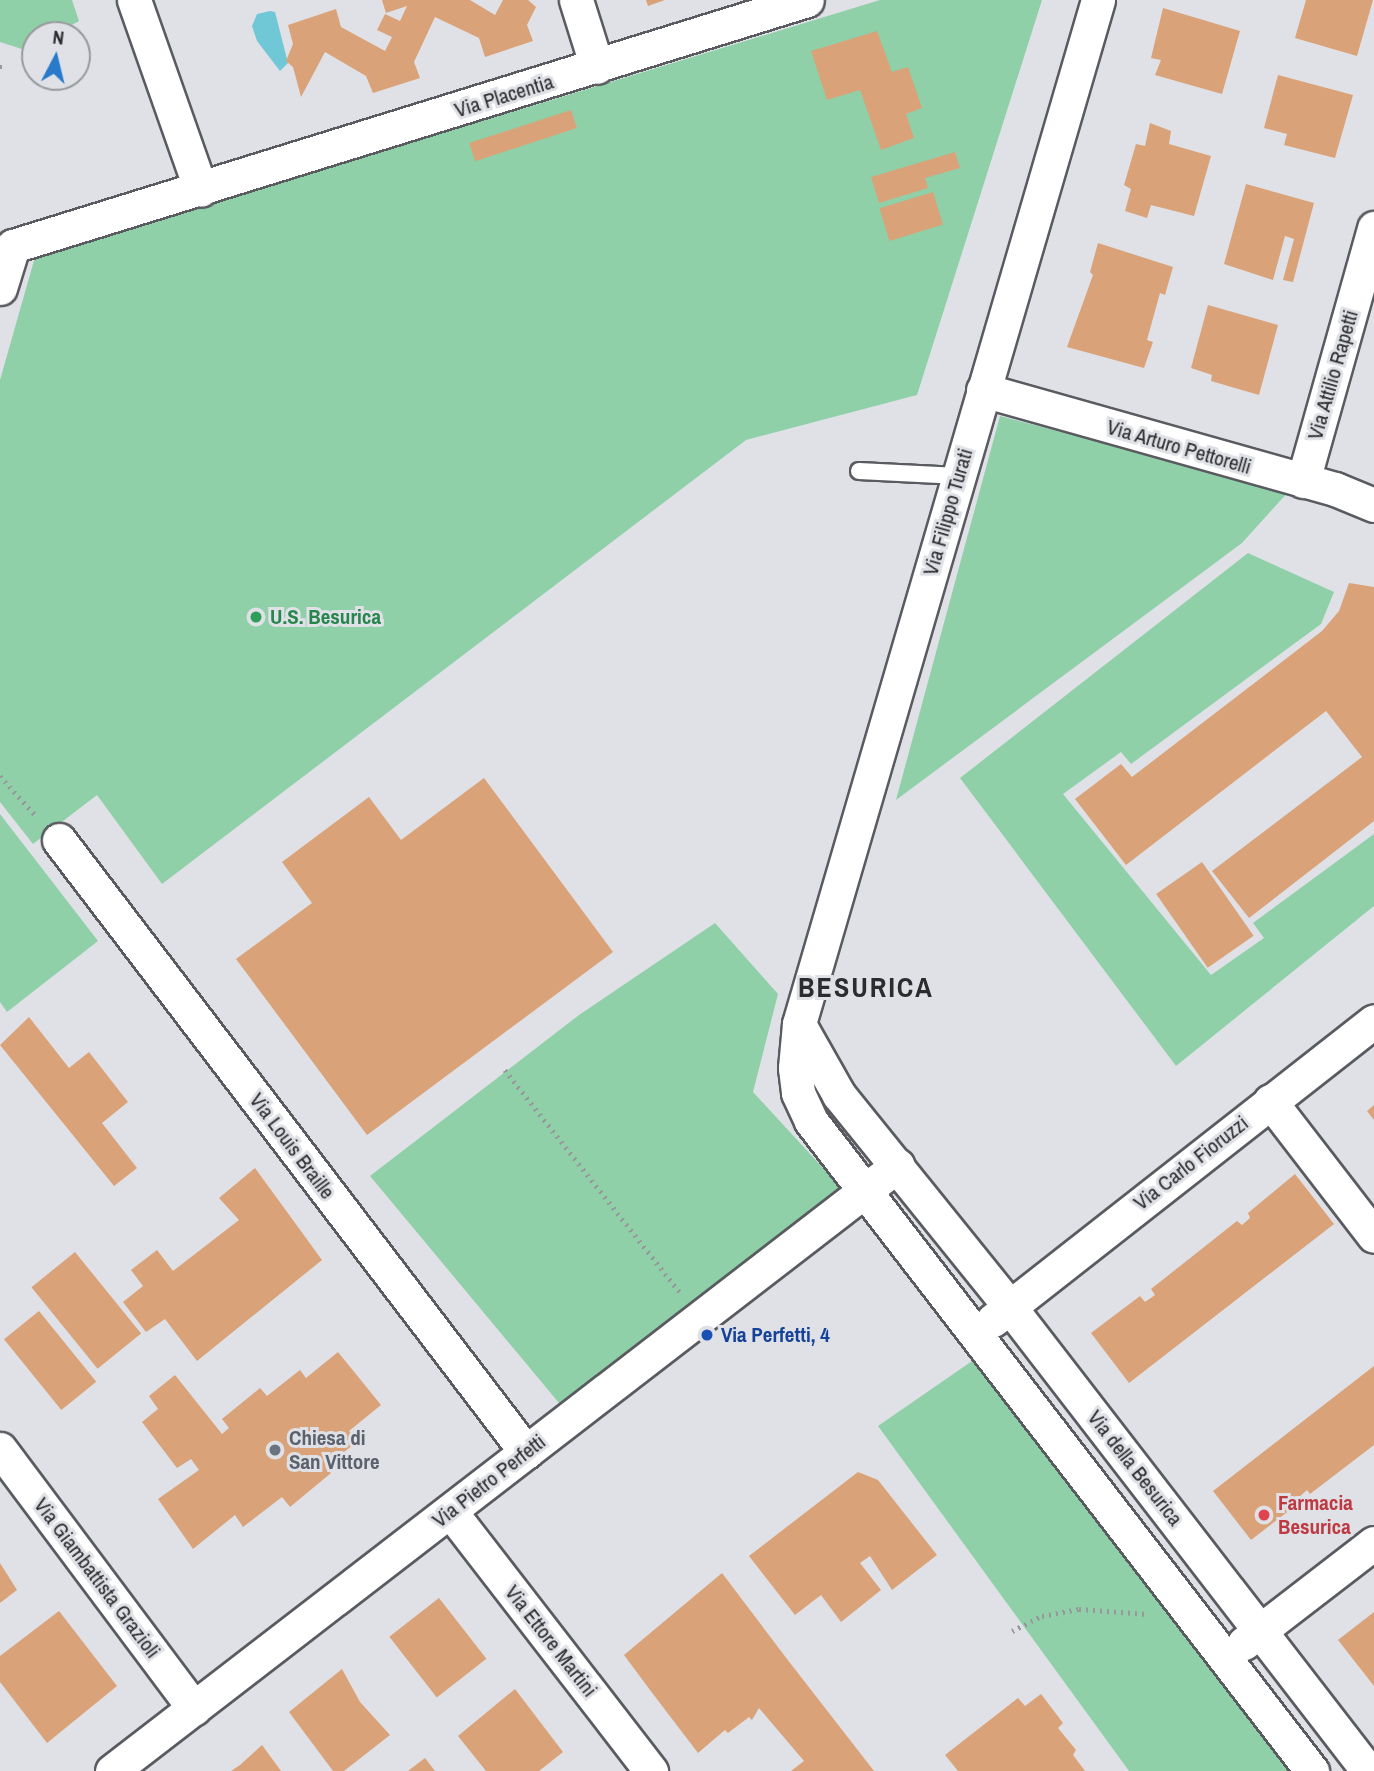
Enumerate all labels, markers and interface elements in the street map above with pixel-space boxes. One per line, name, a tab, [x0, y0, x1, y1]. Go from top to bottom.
north arrow	[21, 21, 91, 91]
text: N	[51, 24, 65, 51]
street label: Via Placentia	[451, 69, 557, 123]
street label: Via Attilio Rapetti	[1302, 307, 1364, 443]
street label: Via Arturo Pettorelli	[1103, 414, 1255, 480]
street label: Via Filippo Turati	[918, 445, 978, 579]
place label: U.S. Besurica	[270, 604, 381, 630]
marker: U.S. Besurica	[248, 609, 264, 625]
district label: BESURICA	[799, 970, 933, 1004]
street label: Via Louis Braille	[244, 1088, 340, 1204]
street label: Via Carlo Fioruzzi	[1129, 1110, 1253, 1216]
place label: Via Perfetti, 4	[721, 1322, 830, 1348]
marker: Via Perfetti, 4	[699, 1327, 715, 1343]
street label: Via della Besurica	[1082, 1405, 1188, 1531]
place label: Chiesa di San Vittore	[289, 1425, 380, 1475]
street label: Via Pietro Perfetti	[427, 1429, 551, 1533]
marker: Chiesa di San Vittore	[267, 1442, 283, 1458]
place label: Farmacia Besurica	[1278, 1490, 1353, 1540]
street label: Via Giambattista Grazioli	[29, 1493, 165, 1663]
marker: Farmacia Besurica	[1256, 1507, 1272, 1523]
street label: Via Ettore Martini	[500, 1580, 602, 1702]

